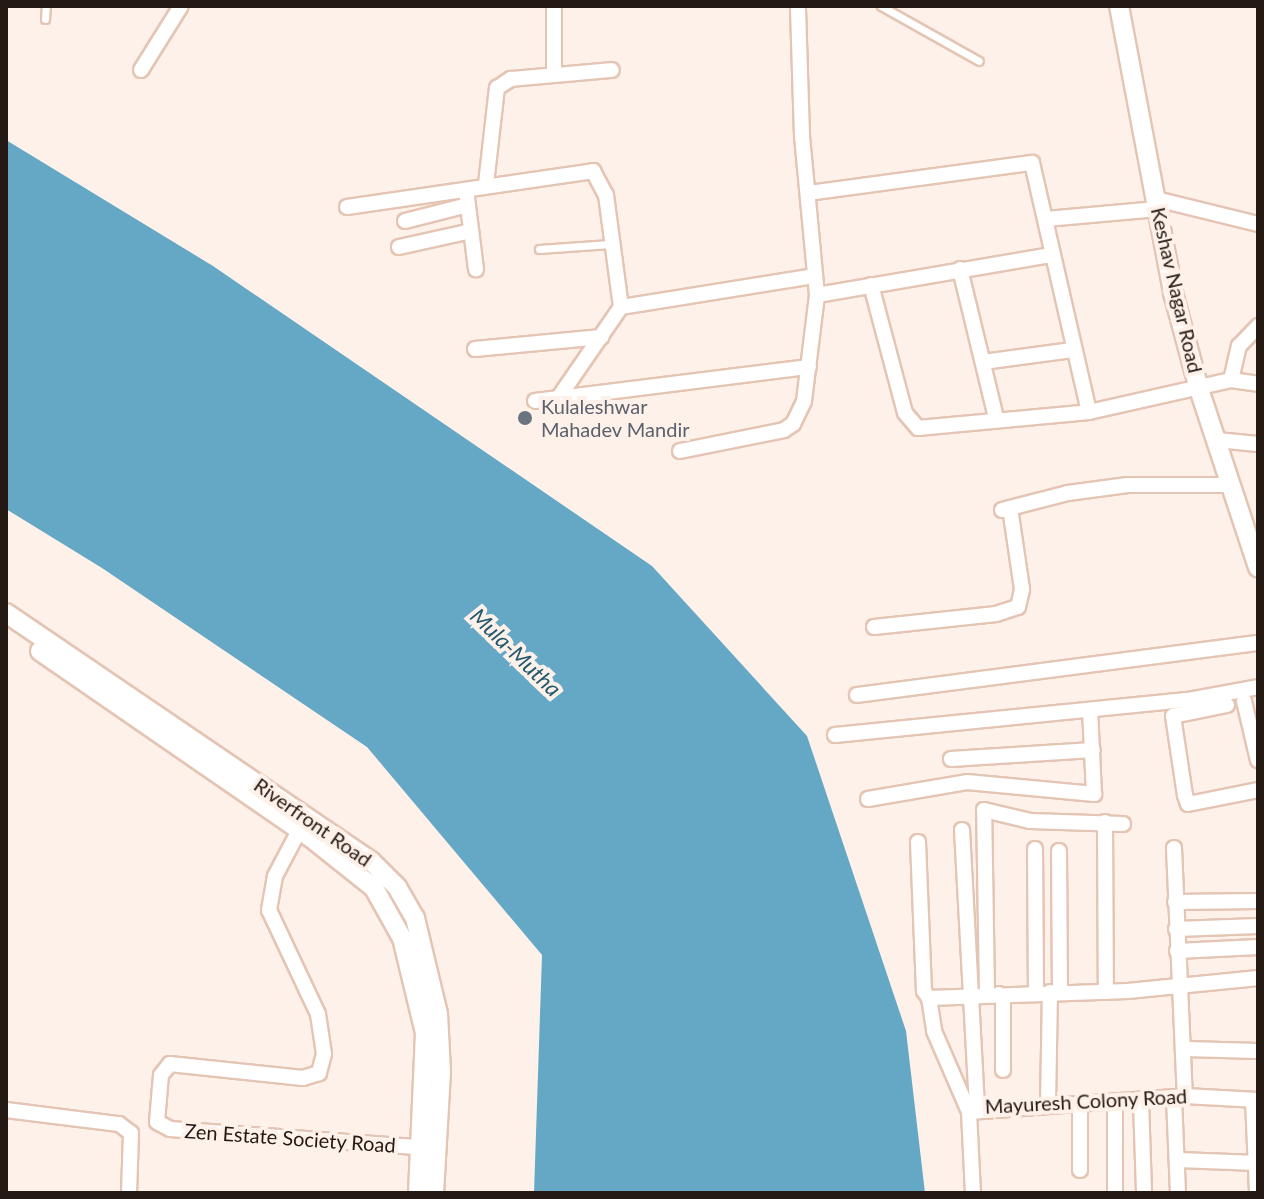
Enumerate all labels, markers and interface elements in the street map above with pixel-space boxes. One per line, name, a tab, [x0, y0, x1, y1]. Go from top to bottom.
street label: Keshav Nagar Road	[1146, 204, 1208, 376]
place label: Kulaleshwar Mahadev Mandir	[541, 394, 690, 441]
marker: Kulaleshwar Mahadev Mandir	[516, 409, 534, 427]
water label: Mula-Mutha	[465, 602, 567, 702]
street label: Riverfront Road	[250, 773, 376, 871]
street label: Mayuresh Colony Road	[984, 1084, 1188, 1118]
street label: Zen Estate Society Road	[183, 1119, 397, 1157]

